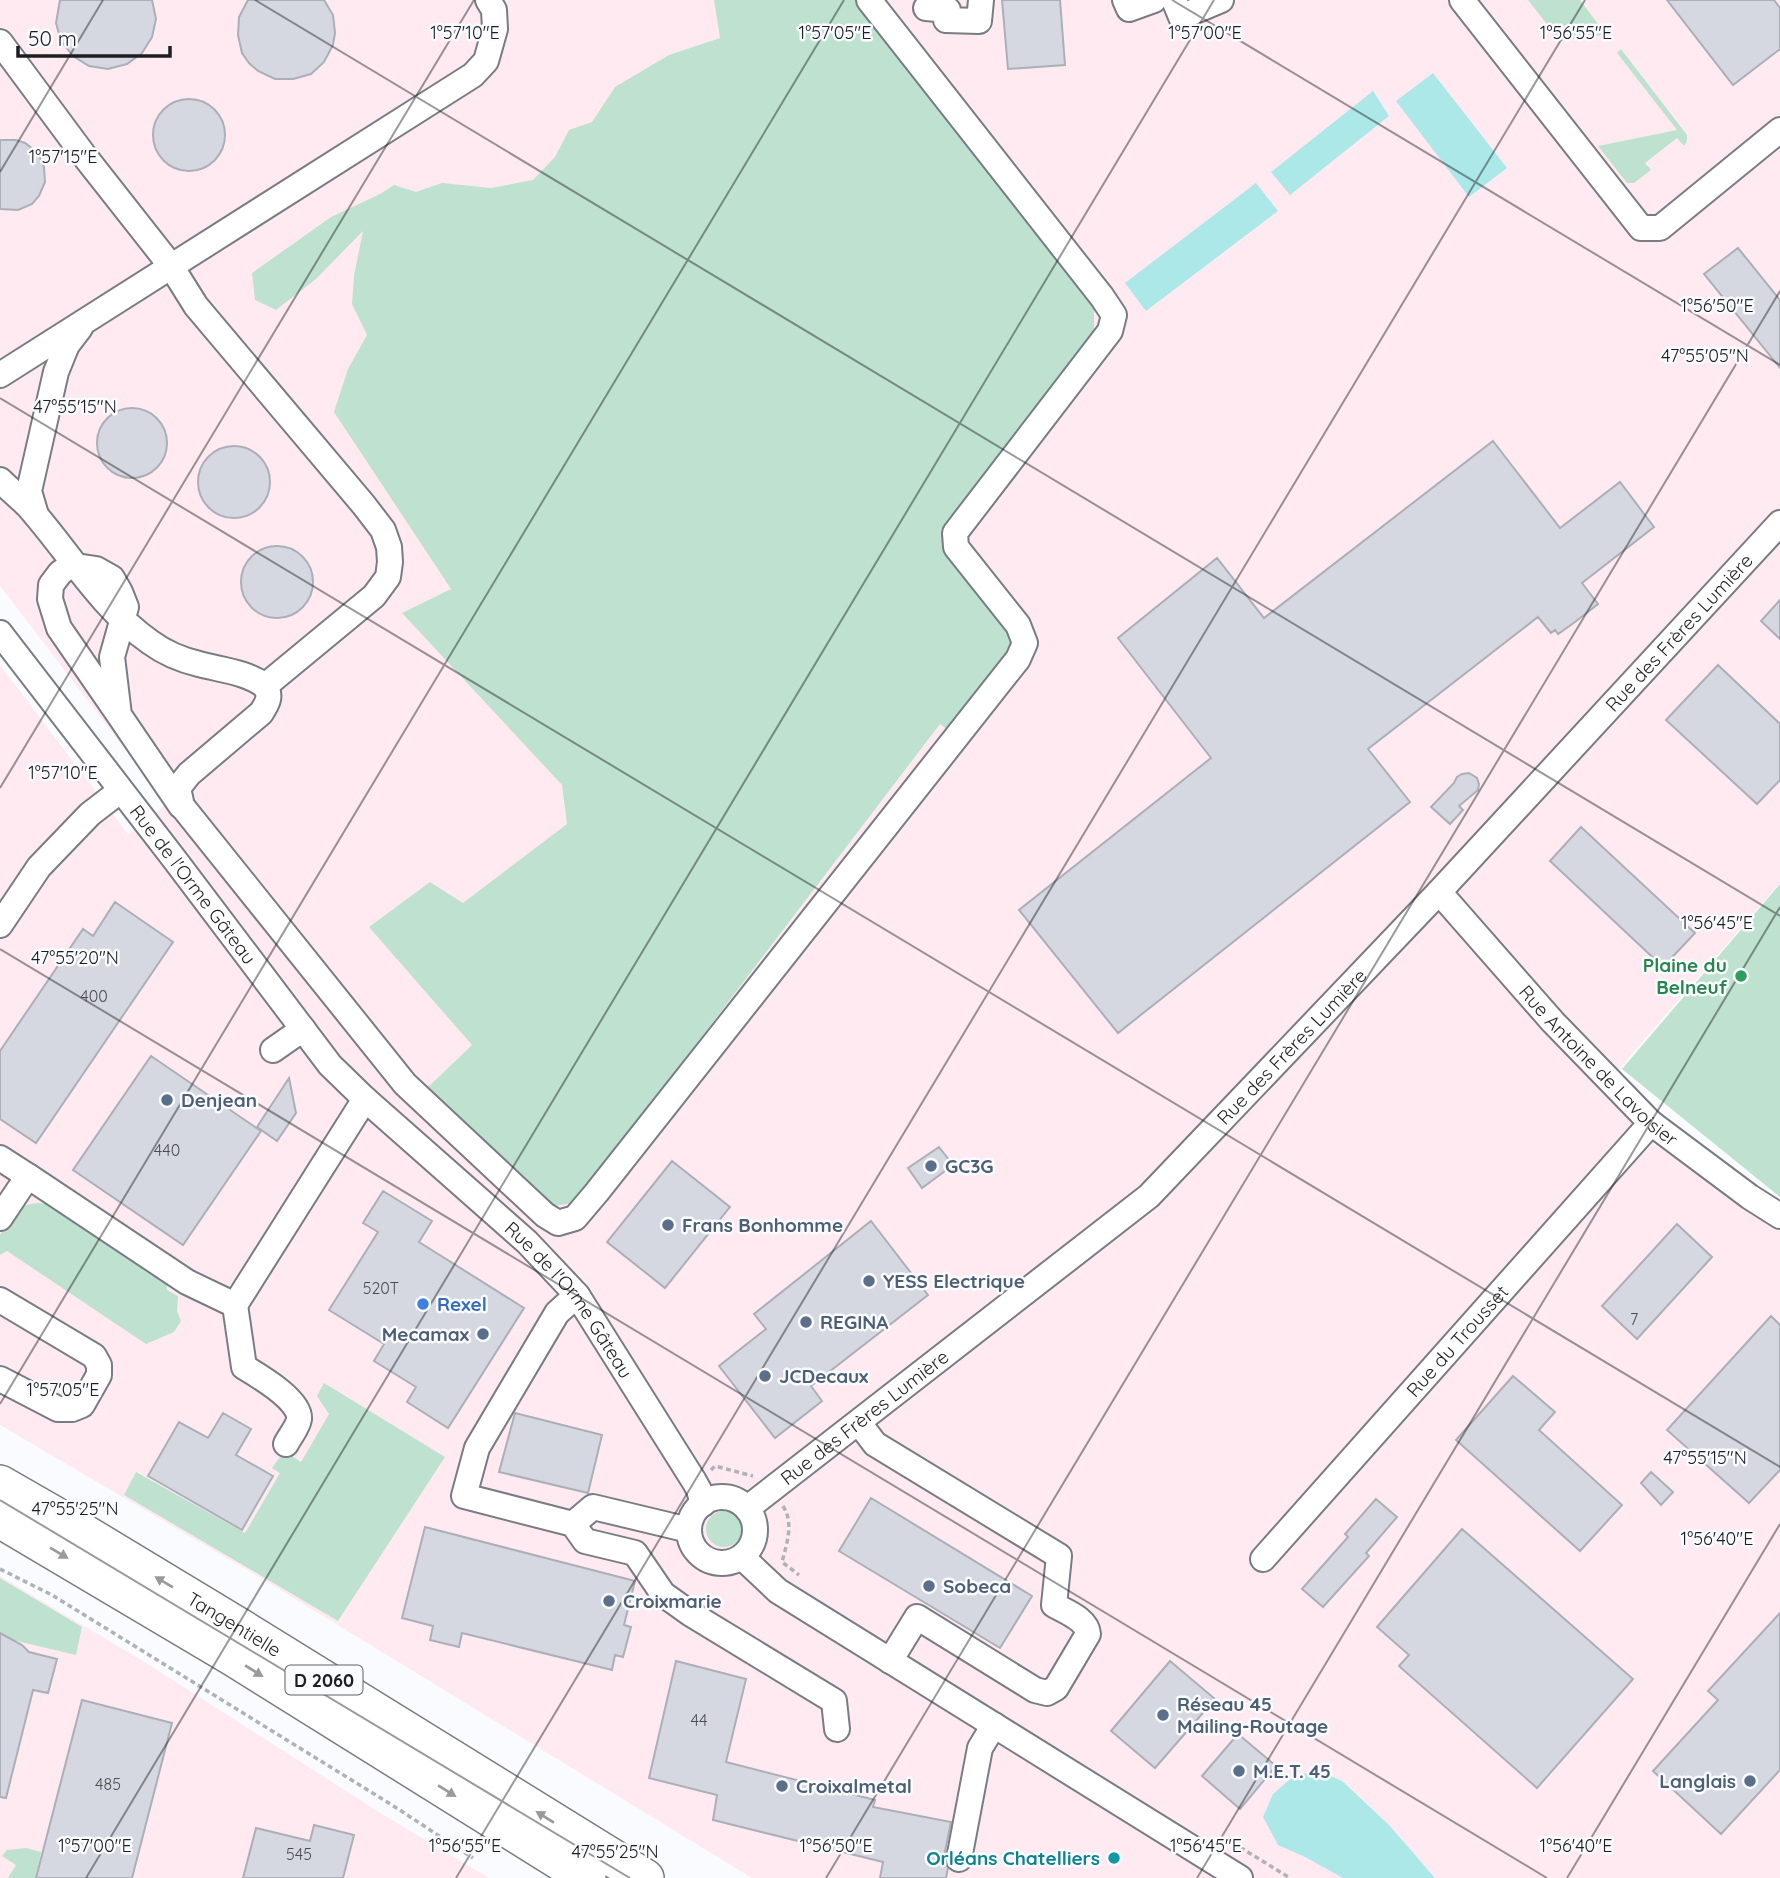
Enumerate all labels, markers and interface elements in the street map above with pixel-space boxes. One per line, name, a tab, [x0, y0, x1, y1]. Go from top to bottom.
scale bar	[18, 14, 170, 58]
text: 1°57'10"E	[430, 21, 500, 44]
text: 1°57'05"E	[799, 21, 871, 44]
text: 1°57'00"E	[1168, 21, 1242, 44]
text: 1°56'55"E	[1540, 21, 1612, 44]
text: 50 m	[28, 25, 77, 51]
text: 1°57'15"E	[29, 145, 97, 168]
text: 1°56'50"E	[1680, 294, 1754, 317]
text: 47°55'05"N	[1661, 344, 1749, 367]
text: 47°55'15"N	[33, 395, 117, 418]
street label: Rue des Frères Lumière	[1600, 549, 1758, 716]
text: 1°57'10"E	[28, 761, 98, 784]
street label: Rue de l'Orme Gâteau	[125, 800, 261, 969]
text: 1°56'45"E	[1681, 911, 1753, 934]
text: 47°55'20"N	[31, 946, 119, 969]
place label: Plaine du Belneuf	[1643, 953, 1728, 999]
street label: Rue des Frères Lumière	[1212, 964, 1371, 1130]
marker: Plaine du Belneuf	[1733, 968, 1749, 984]
street label: Rue Antoine de Lavoisier	[1514, 980, 1683, 1151]
house number: 400	[80, 986, 108, 1006]
place label: Denjean	[181, 1088, 257, 1112]
marker: Denjean	[159, 1092, 175, 1108]
house number: 440	[154, 1140, 180, 1160]
place label: GC3G	[945, 1154, 994, 1178]
marker: GC3G	[923, 1158, 939, 1174]
place label: Frans Bonhomme	[682, 1213, 843, 1237]
street label: Rue de l'Orme Gâteau	[500, 1216, 638, 1382]
marker: Frans Bonhomme	[660, 1217, 676, 1233]
place label: YESS Electrique	[883, 1269, 1025, 1293]
marker: YESS Electrique	[861, 1273, 877, 1289]
house number: 520T	[363, 1278, 400, 1298]
street label: Rue du Trousset	[1401, 1280, 1513, 1402]
place label: Rexel	[437, 1292, 487, 1316]
marker: Rexel	[415, 1296, 431, 1312]
house number: 7	[1630, 1309, 1638, 1329]
place label: REGINA	[820, 1310, 888, 1334]
marker: REGINA	[798, 1314, 814, 1330]
place label: Mecamax	[382, 1322, 469, 1346]
marker: Mecamax	[475, 1326, 491, 1342]
street label: Rue des Frères Lumière	[776, 1344, 953, 1490]
place label: JCDecaux	[779, 1364, 868, 1388]
marker: JCDecaux	[757, 1368, 773, 1384]
text: 1°57'05"E	[27, 1378, 99, 1401]
text: 47°55'15"N	[1663, 1446, 1747, 1469]
text: 47°55'25"N	[31, 1497, 119, 1520]
text: 1°56'40"E	[1681, 1527, 1753, 1550]
one-way arrow	[50, 1547, 69, 1559]
place label: Sobeca	[943, 1574, 1011, 1598]
one-way arrow	[155, 1575, 174, 1588]
marker: Sobeca	[921, 1578, 937, 1594]
street label: Tangentielle	[183, 1586, 286, 1662]
place label: Croixmarie	[623, 1589, 722, 1613]
marker: Croixmarie	[601, 1593, 617, 1609]
one-way arrow	[245, 1664, 264, 1677]
road number: D 2060	[286, 1666, 362, 1694]
place label: Réseau 45 Mailing-Routage	[1177, 1692, 1328, 1738]
marker: Réseau 45 Mailing-Routage	[1155, 1707, 1171, 1723]
house number: 44	[691, 1710, 707, 1730]
place label: M.E.T. 45	[1253, 1759, 1331, 1783]
marker: M.E.T. 45	[1231, 1763, 1247, 1779]
place label: Langlais	[1659, 1769, 1736, 1793]
marker: Langlais	[1742, 1773, 1758, 1789]
house number: 485	[95, 1774, 121, 1794]
place label: Croixalmetal	[796, 1774, 912, 1798]
marker: Croixalmetal	[774, 1778, 790, 1794]
one-way arrow	[437, 1785, 457, 1798]
one-way arrow	[536, 1810, 555, 1823]
text: 1°57'00"E	[58, 1834, 132, 1857]
text: 1°56'55"E	[429, 1834, 501, 1857]
text: 1°56'50"E	[799, 1834, 873, 1857]
text: 1°56'45"E	[1170, 1834, 1242, 1857]
text: 1°56'40"E	[1540, 1834, 1612, 1857]
text: 47°55'25"N	[571, 1840, 659, 1863]
house number: 545	[286, 1844, 312, 1864]
place label: Orléans Chatelliers	[926, 1846, 1100, 1870]
marker: Orléans Chatelliers	[1106, 1850, 1122, 1866]

